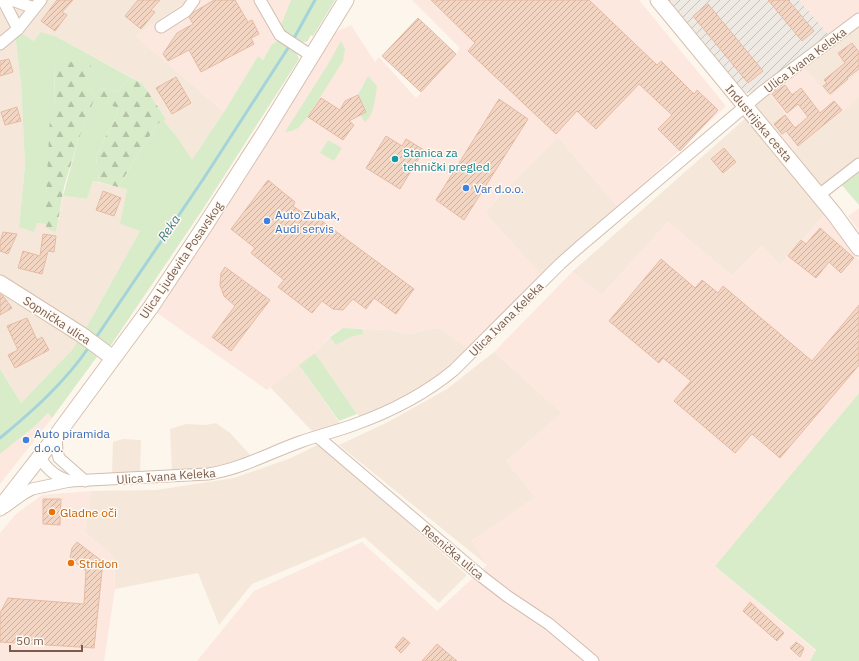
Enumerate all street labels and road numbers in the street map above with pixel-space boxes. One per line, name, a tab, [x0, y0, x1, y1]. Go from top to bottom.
street label: Ulica Ivana Keleka	[761, 24, 850, 96]
street label: Industrijska cesta	[722, 81, 796, 165]
street label: Ulica Ljudevita Posavskog	[136, 198, 226, 321]
street label: Ulica Ivana Keleka	[466, 278, 547, 359]
street label: Sopnička ulica	[20, 293, 94, 348]
street label: Ulica Ivana Keleka	[116, 465, 217, 487]
street label: Resnička ulica	[419, 522, 488, 583]

